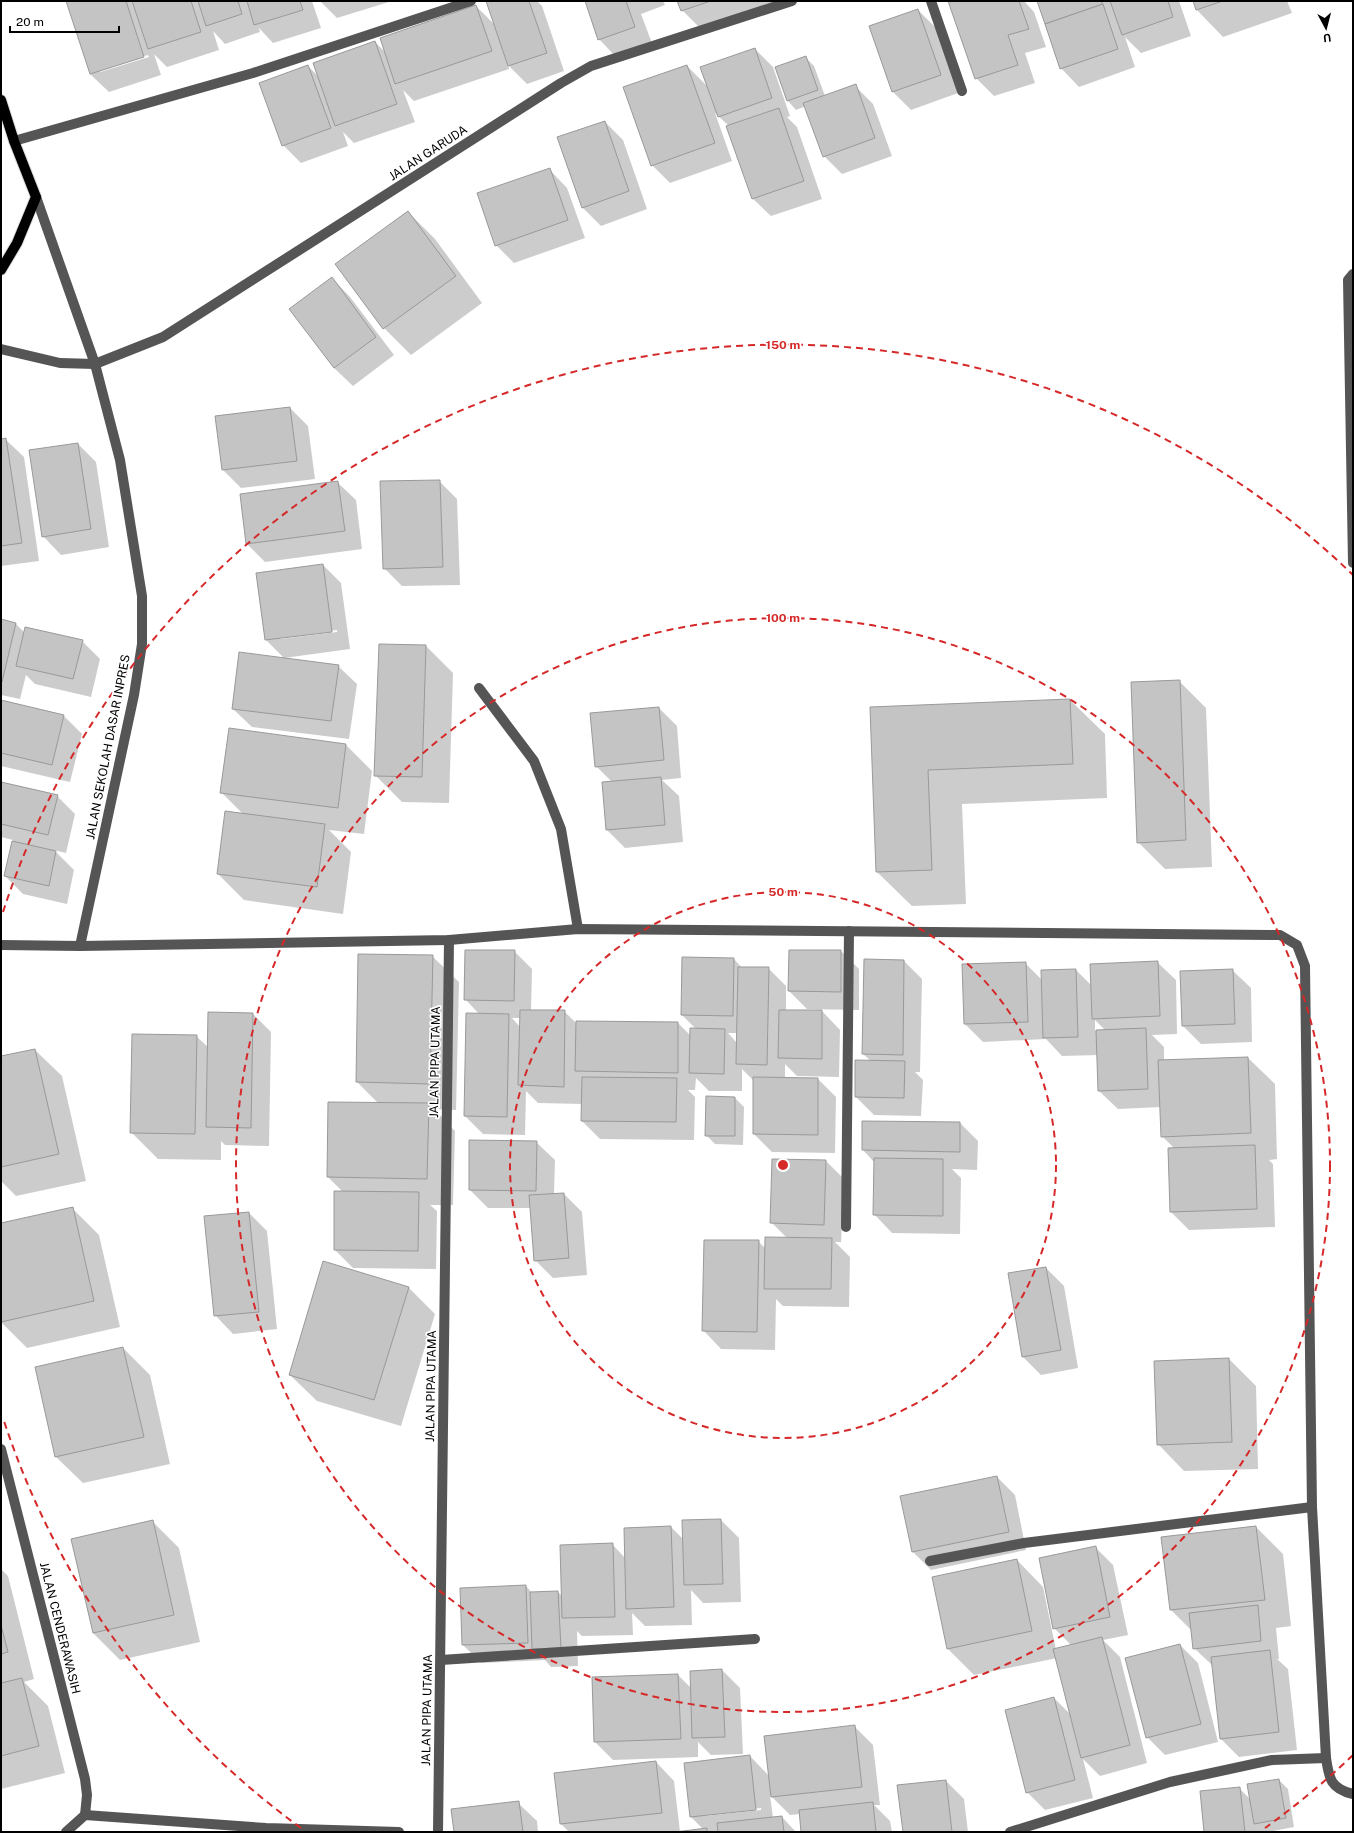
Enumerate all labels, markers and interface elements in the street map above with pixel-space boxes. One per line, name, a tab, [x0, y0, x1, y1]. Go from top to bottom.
scale bar	[10, 8, 119, 34]
north arrow	[1306, 8, 1346, 48]
text: 20 m	[16, 15, 44, 29]
text: U	[1323, 31, 1332, 44]
street label: JALAN GARUDA	[386, 122, 470, 184]
text: 150 m	[766, 338, 800, 352]
text: 100 m	[766, 611, 800, 625]
street label: JALAN SEKOLAH DASAR INPRES	[83, 653, 133, 841]
text: 50 m	[768, 885, 798, 899]
street label: JALAN PIPA UTAMA	[427, 1005, 443, 1118]
centre of rings	[776, 1158, 790, 1172]
street label: JALAN PIPA UTAMA	[423, 1329, 439, 1442]
street label: JALAN CENDERAWASIH	[37, 1561, 83, 1695]
street label: JALAN PIPA UTAMA	[419, 1653, 435, 1766]

